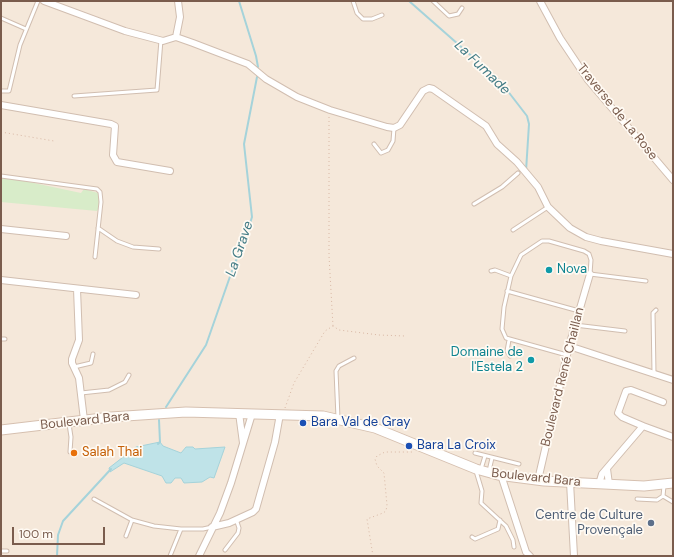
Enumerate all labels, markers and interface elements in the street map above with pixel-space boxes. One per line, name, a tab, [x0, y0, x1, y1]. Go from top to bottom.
water label: La Fumade	[451, 37, 513, 99]
street label: Traverse de La Rose	[573, 61, 661, 163]
water label: La Grave	[223, 219, 257, 279]
place label: Nova	[557, 262, 587, 278]
marker: Nova	[544, 265, 554, 275]
street label: Boulevard René Chaillan	[538, 306, 588, 448]
place label: Domaine de l'Estela 2	[451, 345, 523, 376]
marker: Domaine de l'Estela 2	[526, 355, 536, 365]
street label: Boulevard Bara	[40, 409, 130, 433]
place label: Bara Val de Gray	[311, 415, 410, 431]
marker: Bara Val de Gray	[298, 418, 308, 428]
place label: Bara La Croix	[417, 438, 496, 454]
marker: Bara La Croix	[404, 441, 414, 451]
place label: Salah Thai	[82, 445, 142, 461]
marker: Salah Thai	[69, 448, 79, 458]
street label: Boulevard Bara	[491, 466, 581, 490]
place label: Centre de Culture Provençale	[535, 508, 643, 539]
marker: Centre de Culture Provençale	[646, 518, 656, 528]
scale bar	[14, 519, 107, 545]
text: 100 m	[19, 526, 53, 542]

